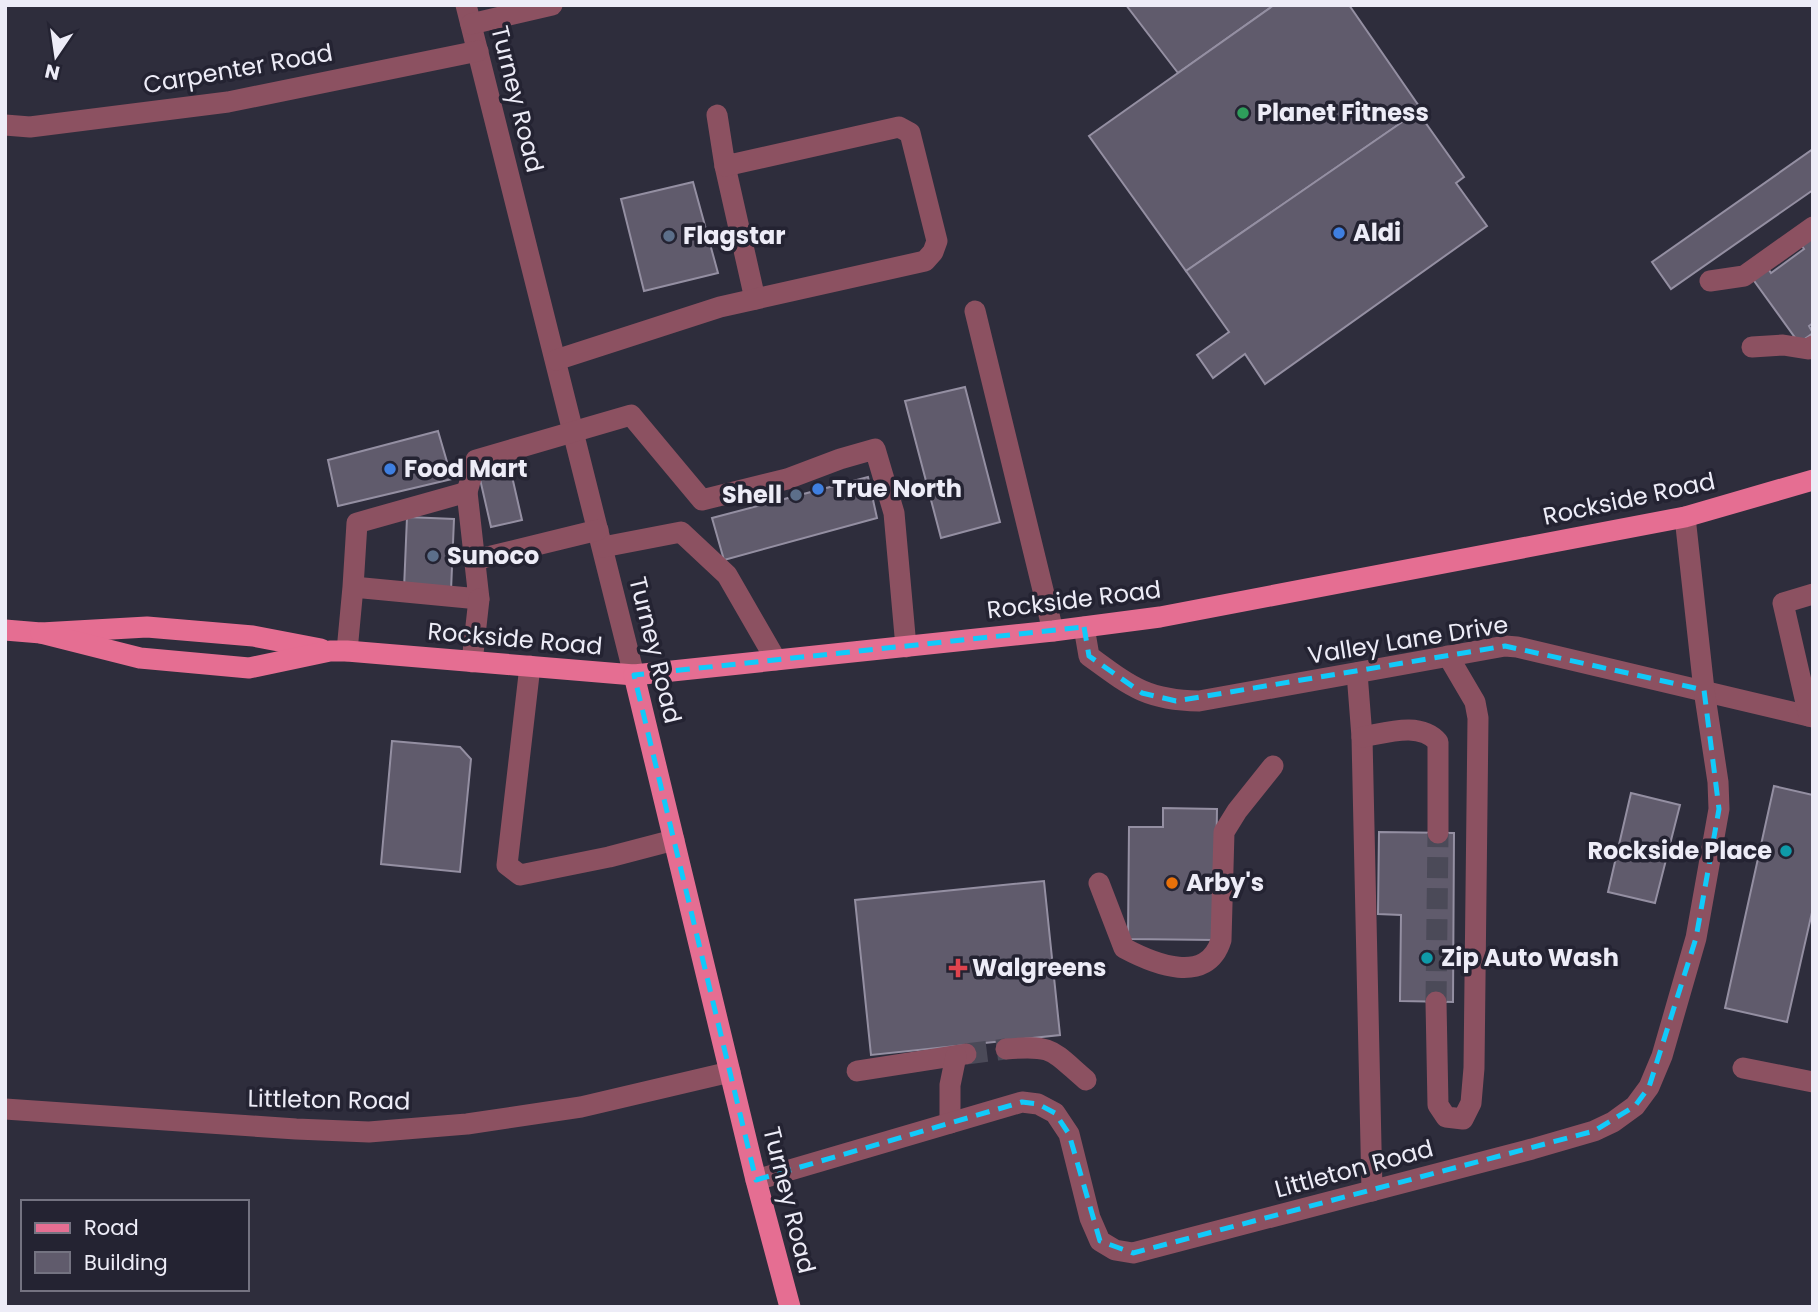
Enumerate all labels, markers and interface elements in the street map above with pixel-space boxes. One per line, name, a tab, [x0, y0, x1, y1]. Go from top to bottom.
north arrow	[21, 21, 91, 91]
street label: Turney Road	[483, 22, 552, 176]
street label: Carpenter Road	[141, 36, 335, 101]
text: N	[42, 57, 62, 87]
place label: Planet Fitness	[1257, 96, 1429, 129]
marker: Planet Fitness	[1235, 105, 1251, 121]
place label: Aldi	[1353, 216, 1401, 249]
place label: Flagstar	[683, 219, 786, 252]
marker: Aldi	[1331, 225, 1347, 241]
marker: Flagstar	[661, 228, 677, 244]
place label: Food Mart	[404, 452, 527, 485]
marker: Food Mart	[382, 461, 398, 477]
street label: Rockside Road	[1540, 464, 1718, 533]
place label: True North	[832, 472, 962, 505]
place label: Shell	[722, 478, 782, 511]
marker: True North	[810, 481, 826, 497]
marker: Shell	[788, 487, 804, 503]
place label: Sunoco	[447, 539, 539, 572]
marker: Sunoco	[425, 548, 441, 564]
street label: Rockside Road	[985, 572, 1163, 627]
street label: Turney Road	[621, 573, 690, 727]
street label: Valley Lane Drive	[1305, 607, 1510, 672]
street label: Rockside Road	[426, 614, 604, 663]
place label: Rockside Place	[1587, 834, 1772, 867]
marker: Rockside Place	[1778, 843, 1794, 859]
place label: Arby's	[1186, 866, 1264, 899]
marker: Arby's	[1164, 875, 1180, 891]
place label: Zip Auto Wash	[1441, 941, 1619, 974]
marker: Zip Auto Wash	[1419, 950, 1435, 966]
place label: Walgreens	[972, 951, 1106, 984]
marker: Walgreens	[950, 960, 966, 976]
street label: Littleton Road	[247, 1082, 411, 1117]
street label: Turney Road	[755, 1123, 824, 1277]
street label: Littleton Road	[1271, 1132, 1437, 1206]
legend	[21, 1200, 248, 1291]
text: Road	[84, 1213, 139, 1242]
text: Building	[84, 1248, 168, 1277]

